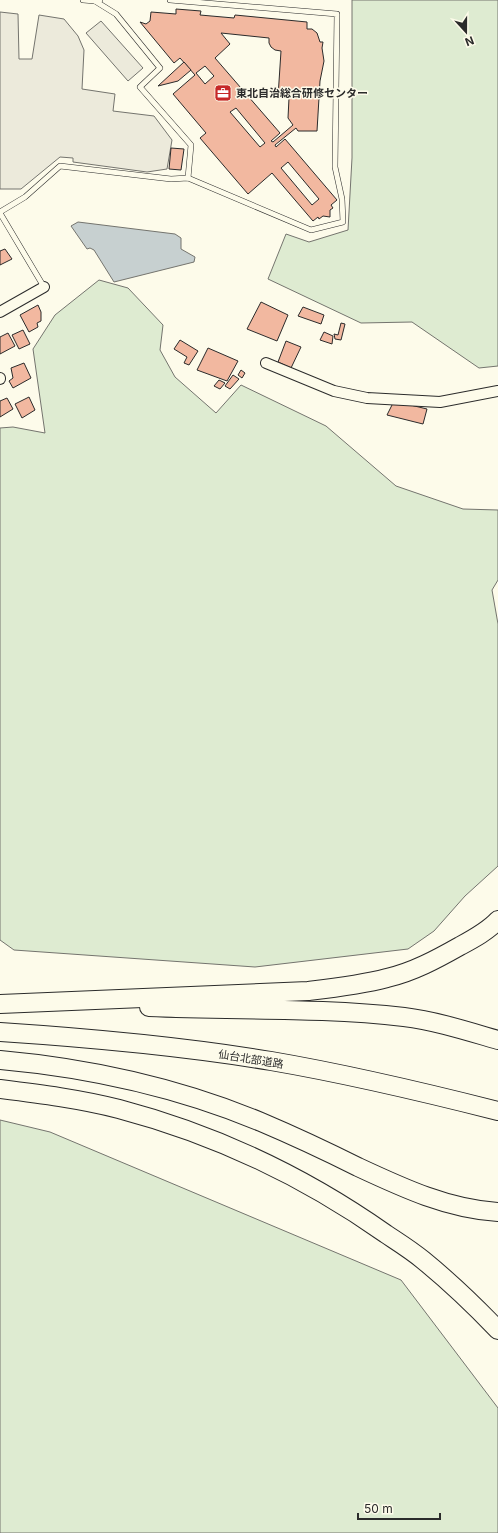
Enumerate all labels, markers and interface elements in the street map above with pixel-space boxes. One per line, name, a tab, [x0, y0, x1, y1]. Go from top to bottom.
north arrow	[446, 12, 486, 52]
text: N	[463, 33, 476, 49]
office icon: 東北自治総合研修センター	[213, 83, 233, 103]
place label: 東北自治総合研修センター	[236, 86, 368, 100]
street label: 仙台北部道路	[217, 1047, 285, 1071]
scale bar	[358, 1495, 440, 1521]
text: 50 m	[364, 1501, 393, 1516]

